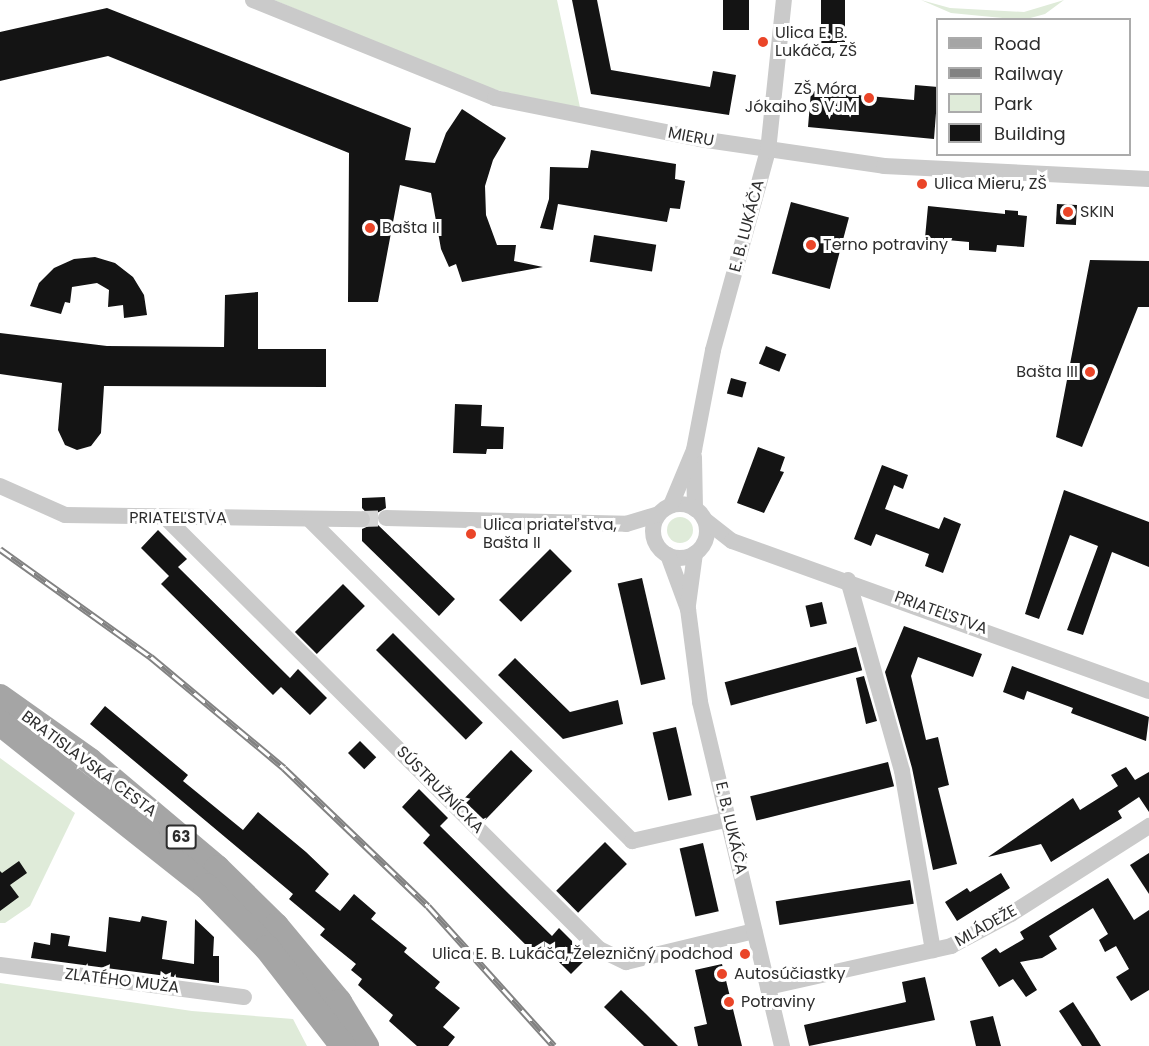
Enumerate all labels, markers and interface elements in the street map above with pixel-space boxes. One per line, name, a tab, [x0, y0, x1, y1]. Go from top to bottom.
legend	[936, 18, 1131, 156]
place label: Ulica E. B. Lukáča, ZŠ	[775, 23, 857, 61]
text: Road	[994, 31, 1041, 56]
marker: Ulica E. B. Lukáča, ZŠ	[756, 35, 770, 49]
text: Railway	[994, 61, 1063, 86]
place label: ZŠ Móra Jókaiho s VJM	[745, 79, 857, 117]
marker: ZŠ Móra Jókaiho s VJM	[862, 91, 876, 105]
text: Park	[994, 91, 1033, 116]
text: Building	[994, 121, 1066, 146]
street label: MIERU	[666, 123, 716, 151]
place label: Ulica Mieru, ZŠ	[934, 174, 1047, 194]
marker: Ulica Mieru, ZŠ	[915, 177, 929, 191]
street label: E. B. LUKÁČA	[725, 178, 769, 274]
place label: SKIN	[1080, 202, 1114, 222]
marker: SKIN	[1061, 205, 1075, 219]
place label: Bašta II	[382, 218, 440, 238]
marker: Bašta II	[363, 221, 377, 235]
place label: Terno potraviny	[823, 235, 948, 255]
marker: Terno potraviny	[804, 238, 818, 252]
place label: Bašta III	[1016, 362, 1078, 382]
marker: Bašta III	[1083, 365, 1097, 379]
street label: PRIATEĽSTVA	[129, 508, 227, 528]
place label: Ulica priateľstva, Bašta II	[483, 515, 617, 553]
marker: Ulica priateľstva, Bašta II	[464, 527, 478, 541]
street label: PRIATEĽSTVA	[892, 587, 990, 639]
street label: BRATISLAVSKÁ CESTA	[18, 707, 160, 821]
street label: SÚSTRUŽNÍCKA	[392, 742, 488, 838]
street label: E. B. LUKÁČA	[711, 780, 751, 876]
road number: 63	[164, 825, 198, 849]
street label: MLÁDEŽE	[952, 901, 1020, 951]
place label: Ulica E. B. Lukáča, Železničný podchod	[432, 944, 733, 964]
marker: Ulica E. B. Lukáča, Železničný podchod	[738, 947, 752, 961]
street label: ZLATÉHO MUŽA	[64, 964, 180, 998]
place label: Autosúčiastky	[734, 964, 846, 984]
marker: Autosúčiastky	[715, 967, 729, 981]
place label: Potraviny	[741, 992, 815, 1012]
marker: Potraviny	[722, 995, 736, 1009]

